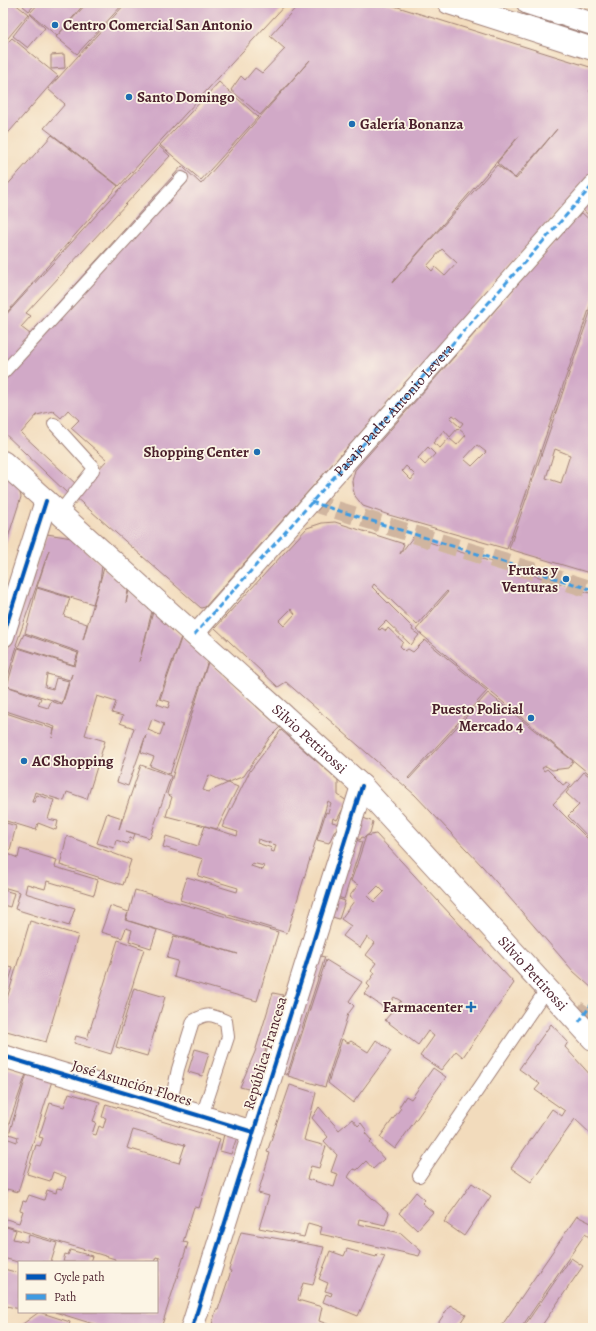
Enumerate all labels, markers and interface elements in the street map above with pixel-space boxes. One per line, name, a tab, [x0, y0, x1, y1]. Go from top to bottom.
place label: Centro Comercial San Antonio	[63, 15, 253, 35]
marker: Centro Comercial San Antonio	[50, 20, 60, 30]
place label: Santo Domingo	[137, 87, 235, 107]
marker: Santo Domingo	[124, 92, 134, 102]
place label: Galería Bonanza	[360, 114, 464, 134]
marker: Galería Bonanza	[347, 119, 357, 129]
street label: Pasaje Padre Antonio Levera	[329, 339, 458, 481]
place label: Shopping Center	[143, 442, 249, 462]
marker: Shopping Center	[252, 447, 262, 457]
place label: Frutas y Venturas	[501, 560, 559, 597]
marker: Frutas y Venturas	[561, 574, 571, 584]
street label: Silvio Pettirossi	[268, 699, 352, 778]
place label: Puesto Policial Mercado 4	[432, 699, 523, 736]
marker: Puesto Policial Mercado 4	[526, 713, 536, 723]
place label: AC Shopping	[31, 751, 114, 771]
marker: AC Shopping	[19, 756, 29, 766]
street label: Silvio Pettirossi	[493, 931, 572, 1015]
street label: República Francesa	[238, 994, 292, 1112]
place label: Farmacenter	[383, 997, 463, 1017]
marker: Farmacenter	[466, 1002, 476, 1012]
street label: José Asunción Flores	[69, 1055, 195, 1111]
legend	[18, 1261, 158, 1313]
text: Cycle path	[54, 1269, 105, 1285]
text: Path	[54, 1289, 77, 1305]

